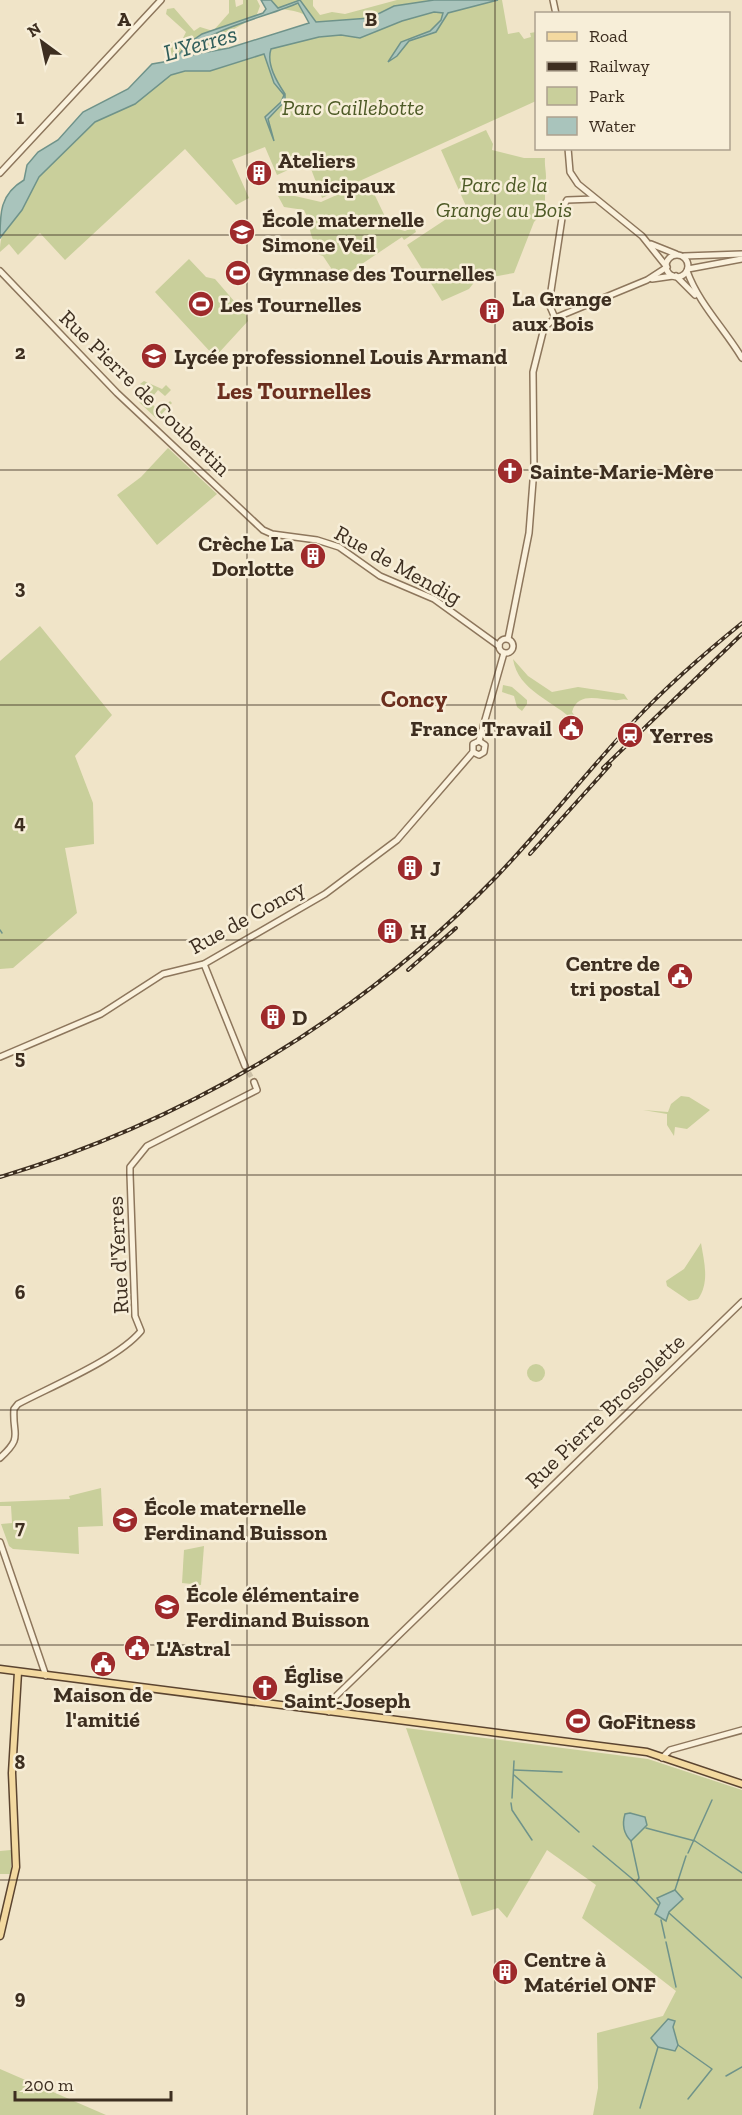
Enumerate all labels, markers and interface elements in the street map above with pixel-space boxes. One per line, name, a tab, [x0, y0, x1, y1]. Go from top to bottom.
text: A	[117, 7, 131, 31]
text: B	[365, 7, 377, 31]
north arrow	[12, 12, 72, 72]
legend	[535, 12, 730, 150]
text: N	[24, 19, 44, 41]
water label: L'Yerres	[160, 19, 240, 67]
text: Road	[589, 25, 628, 47]
text: Railway	[589, 55, 651, 77]
text: Park	[589, 85, 625, 107]
park label: Parc Caillebotte	[282, 94, 424, 121]
text: 1	[16, 105, 24, 129]
text: Water	[589, 115, 636, 137]
place label: Ateliers municipaux	[278, 147, 395, 199]
building icon: Ateliers municipaux	[244, 158, 274, 188]
park label: Parc de la Grange au Bois	[436, 171, 572, 223]
place label: École maternelle Simone Veil	[262, 206, 425, 258]
school or university icon: École maternelle Simone Veil	[227, 217, 257, 247]
sports icon: Gymnase des Tournelles	[223, 258, 253, 288]
place label: Gymnase des Tournelles	[258, 260, 495, 287]
place label: La Grange aux Bois	[512, 285, 612, 337]
sports icon: Les Tournelles	[186, 289, 216, 319]
place label: Les Tournelles	[220, 291, 361, 318]
building icon: La Grange aux Bois	[477, 296, 507, 326]
street label: Rue Pierre de Coubertin	[54, 304, 237, 482]
text: 2	[15, 340, 26, 364]
school or university icon: Lycée professionnel Louis Armand	[139, 341, 169, 371]
place label: Lycée professionnel Louis Armand	[174, 343, 508, 370]
district label: Les Tournelles	[217, 376, 371, 405]
church icon: Sainte-Marie-Mère	[495, 456, 525, 486]
place label: Sainte-Marie-Mère	[530, 458, 714, 485]
street label: Rue de Mendig	[330, 519, 466, 611]
place label: Crèche La Dorlotte	[198, 530, 294, 582]
building icon: Crèche La Dorlotte	[298, 541, 328, 571]
text: 3	[15, 575, 26, 599]
district label: Concy	[381, 684, 447, 713]
public building icon: France Travail	[556, 713, 586, 743]
place label: France Travail	[410, 715, 552, 742]
station icon: Yerres	[615, 720, 645, 750]
place label: Yerres	[650, 722, 713, 749]
text: 4	[14, 810, 26, 834]
building icon: J	[395, 853, 425, 883]
place label: J	[430, 855, 441, 882]
street label: Rue de Concy	[184, 874, 310, 960]
building icon: H	[375, 916, 405, 946]
place label: H	[410, 918, 427, 945]
place label: Centre de tri postal	[566, 950, 660, 1002]
public building icon: Centre de tri postal	[665, 961, 695, 991]
building icon: D	[258, 1002, 288, 1032]
place label: D	[292, 1004, 307, 1031]
text: 5	[15, 1045, 25, 1069]
street label: Rue d'Yerres	[101, 1195, 135, 1315]
text: 6	[15, 1280, 26, 1304]
street label: Rue Pierre Brossolette	[520, 1328, 690, 1494]
place label: École maternelle Ferdinand Buisson	[144, 1494, 327, 1546]
school or university icon: École maternelle Ferdinand Buisson	[110, 1505, 140, 1535]
text: 7	[15, 1515, 25, 1539]
place label: École élémentaire Ferdinand Buisson	[186, 1581, 369, 1633]
school or university icon: École élémentaire Ferdinand Buisson	[152, 1592, 182, 1622]
public building icon: L'Astral	[122, 1633, 152, 1663]
place label: L'Astral	[156, 1635, 230, 1662]
public building icon: Maison de l'amitié	[88, 1649, 118, 1679]
place label: Église Saint-Joseph	[284, 1662, 411, 1714]
church icon: Église Saint-Joseph	[250, 1673, 280, 1703]
place label: Maison de l'amitié	[53, 1681, 153, 1733]
sports icon: GoFitness	[563, 1706, 593, 1736]
place label: GoFitness	[598, 1708, 696, 1735]
text: 8	[15, 1750, 26, 1774]
place label: Centre à Matériel ONF	[524, 1946, 657, 1998]
building icon: Centre à Matériel ONF	[490, 1957, 520, 1987]
text: 9	[15, 1985, 26, 2009]
scale bar	[15, 2064, 171, 2102]
text: 200 m	[24, 2074, 74, 2096]

